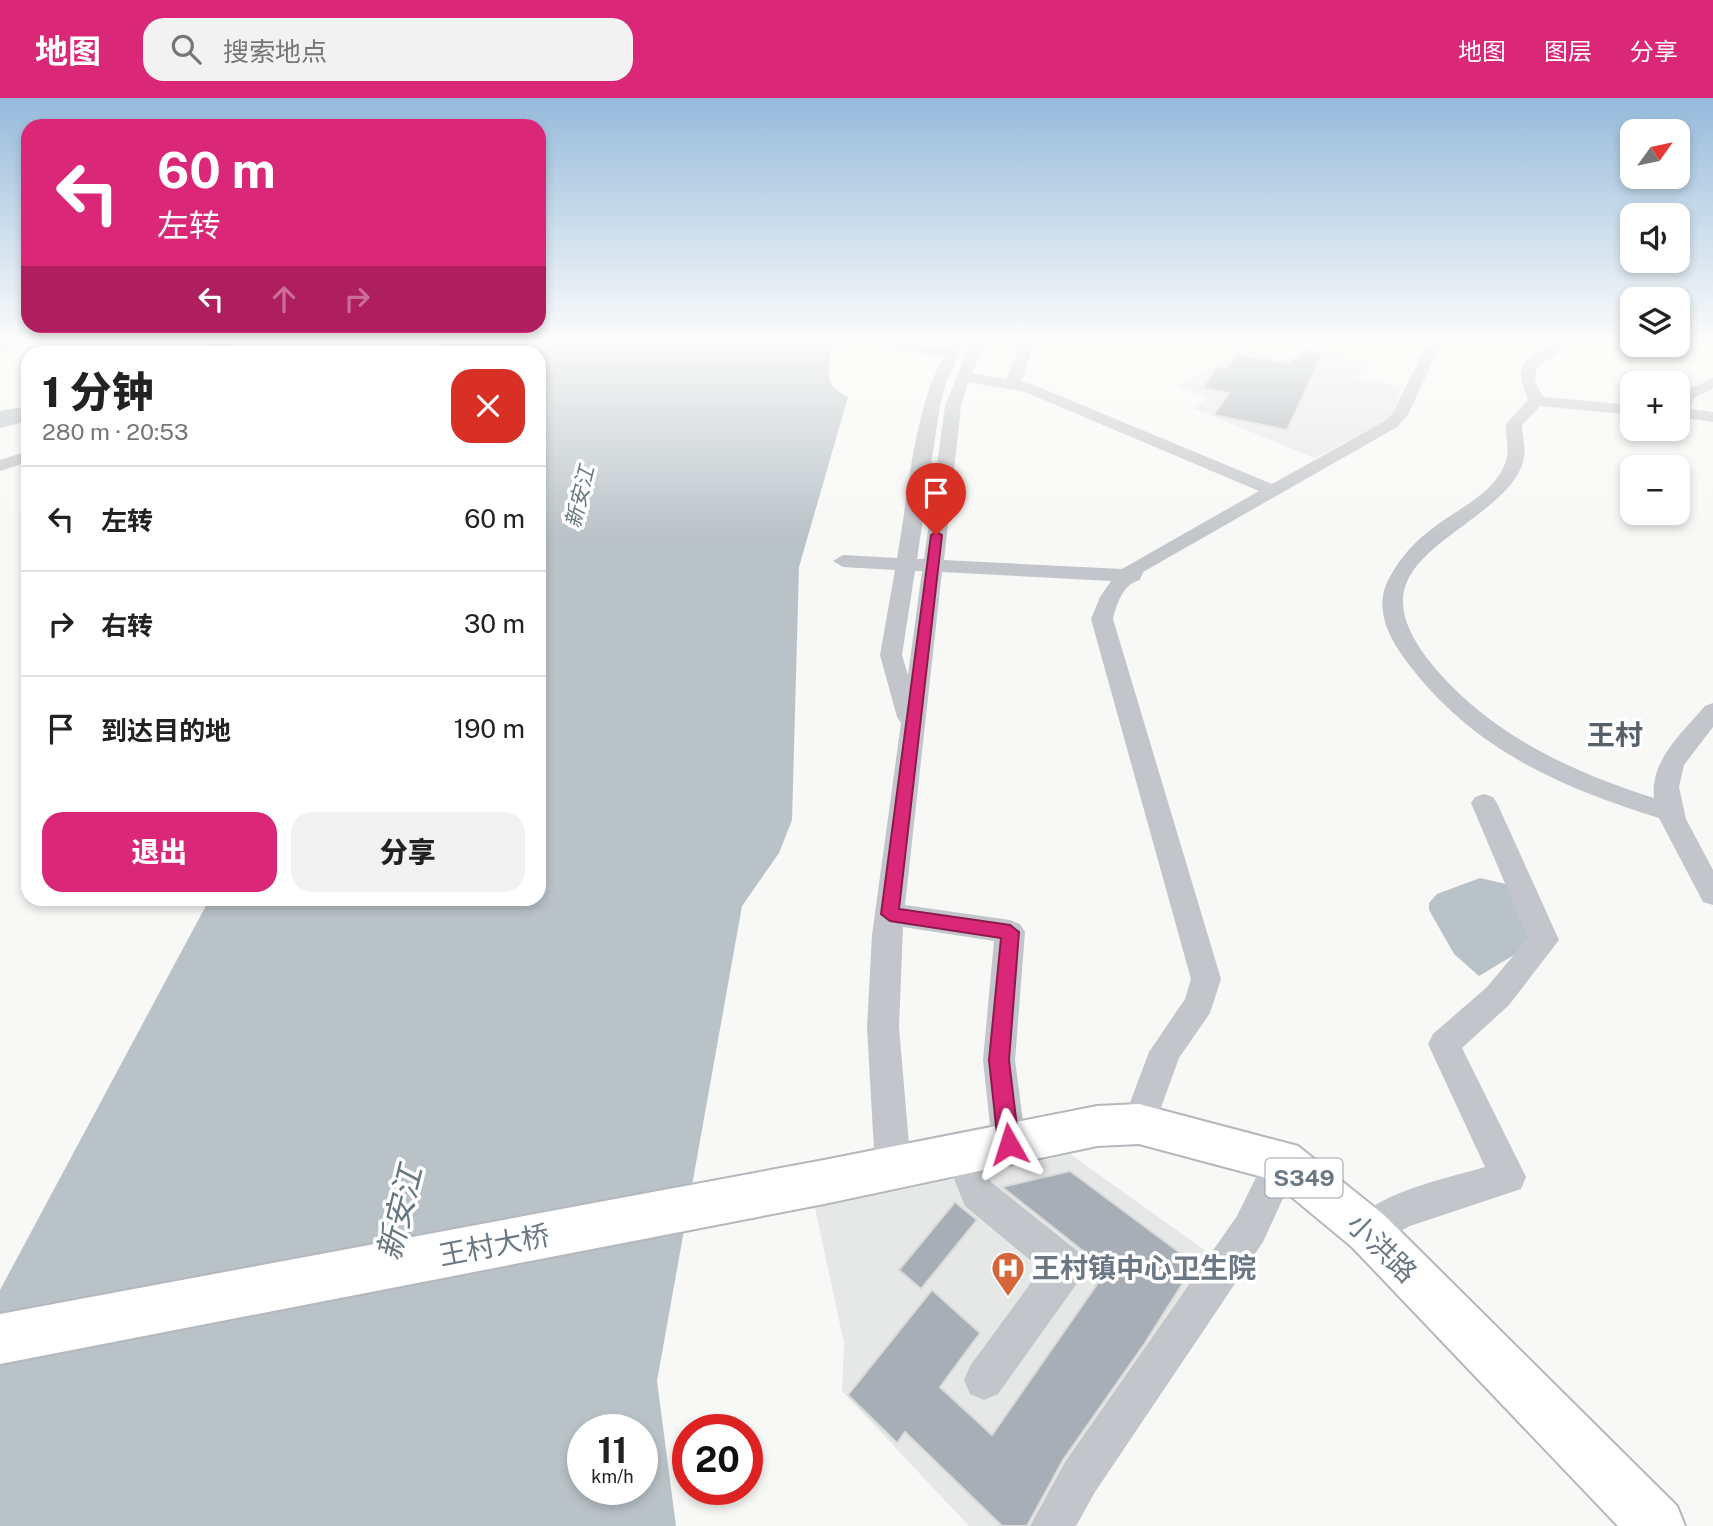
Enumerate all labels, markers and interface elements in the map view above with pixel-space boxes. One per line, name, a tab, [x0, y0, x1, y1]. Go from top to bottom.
search box	[143, 18, 633, 81]
icon: search	[167, 30, 205, 68]
text: 地图	[35, 32, 101, 70]
text: 搜索地点	[223, 36, 327, 67]
text: 地图	[1458, 37, 1506, 65]
text: 图层	[1544, 37, 1592, 65]
text: 分享	[1630, 37, 1678, 65]
north arrow	[1620, 119, 1690, 189]
map controls	[1620, 119, 1690, 525]
text: 60 m	[157, 141, 276, 199]
icon: left	[42, 147, 133, 238]
button: sound	[1620, 203, 1690, 273]
text: 左转	[157, 207, 221, 244]
icon: left	[192, 280, 230, 318]
icon: ahead	[265, 280, 303, 318]
icon: right	[338, 280, 376, 318]
button: layers	[1620, 287, 1690, 357]
text: 1 分钟	[42, 367, 154, 416]
button: close	[451, 369, 525, 443]
button: +	[1620, 371, 1690, 441]
text: 280 m · 20:53	[42, 418, 189, 445]
button: −	[1620, 455, 1690, 525]
water label: 新安江	[560, 461, 600, 530]
pin	[906, 463, 966, 535]
icon: arrive	[917, 474, 955, 512]
icon: left	[42, 500, 80, 538]
text: 60 m	[464, 503, 525, 534]
text: 左转	[101, 505, 153, 536]
icon: right	[42, 605, 80, 643]
text: 30 m	[464, 608, 525, 639]
text: 右转	[101, 610, 153, 641]
icon: arrive	[42, 710, 80, 748]
text: 190 m	[454, 713, 525, 744]
text: 到达目的地	[101, 715, 231, 746]
district label: 王村	[1587, 718, 1643, 751]
button: 退出	[42, 812, 277, 892]
button: 分享	[291, 812, 525, 892]
position arrow	[972, 1107, 1046, 1181]
road number: S349	[1266, 1158, 1342, 1198]
water label: 新安江	[370, 1159, 430, 1264]
street label: 小洪路	[1341, 1207, 1424, 1289]
street label: 王村大桥	[436, 1218, 552, 1271]
hospital icon: 王村镇中心卫生院	[989, 1249, 1027, 1298]
place label: 王村镇中心卫生院	[1032, 1251, 1256, 1284]
speed limit sign: 20	[672, 1414, 763, 1505]
text: 11	[598, 1430, 627, 1471]
text: km/h	[591, 1466, 634, 1487]

